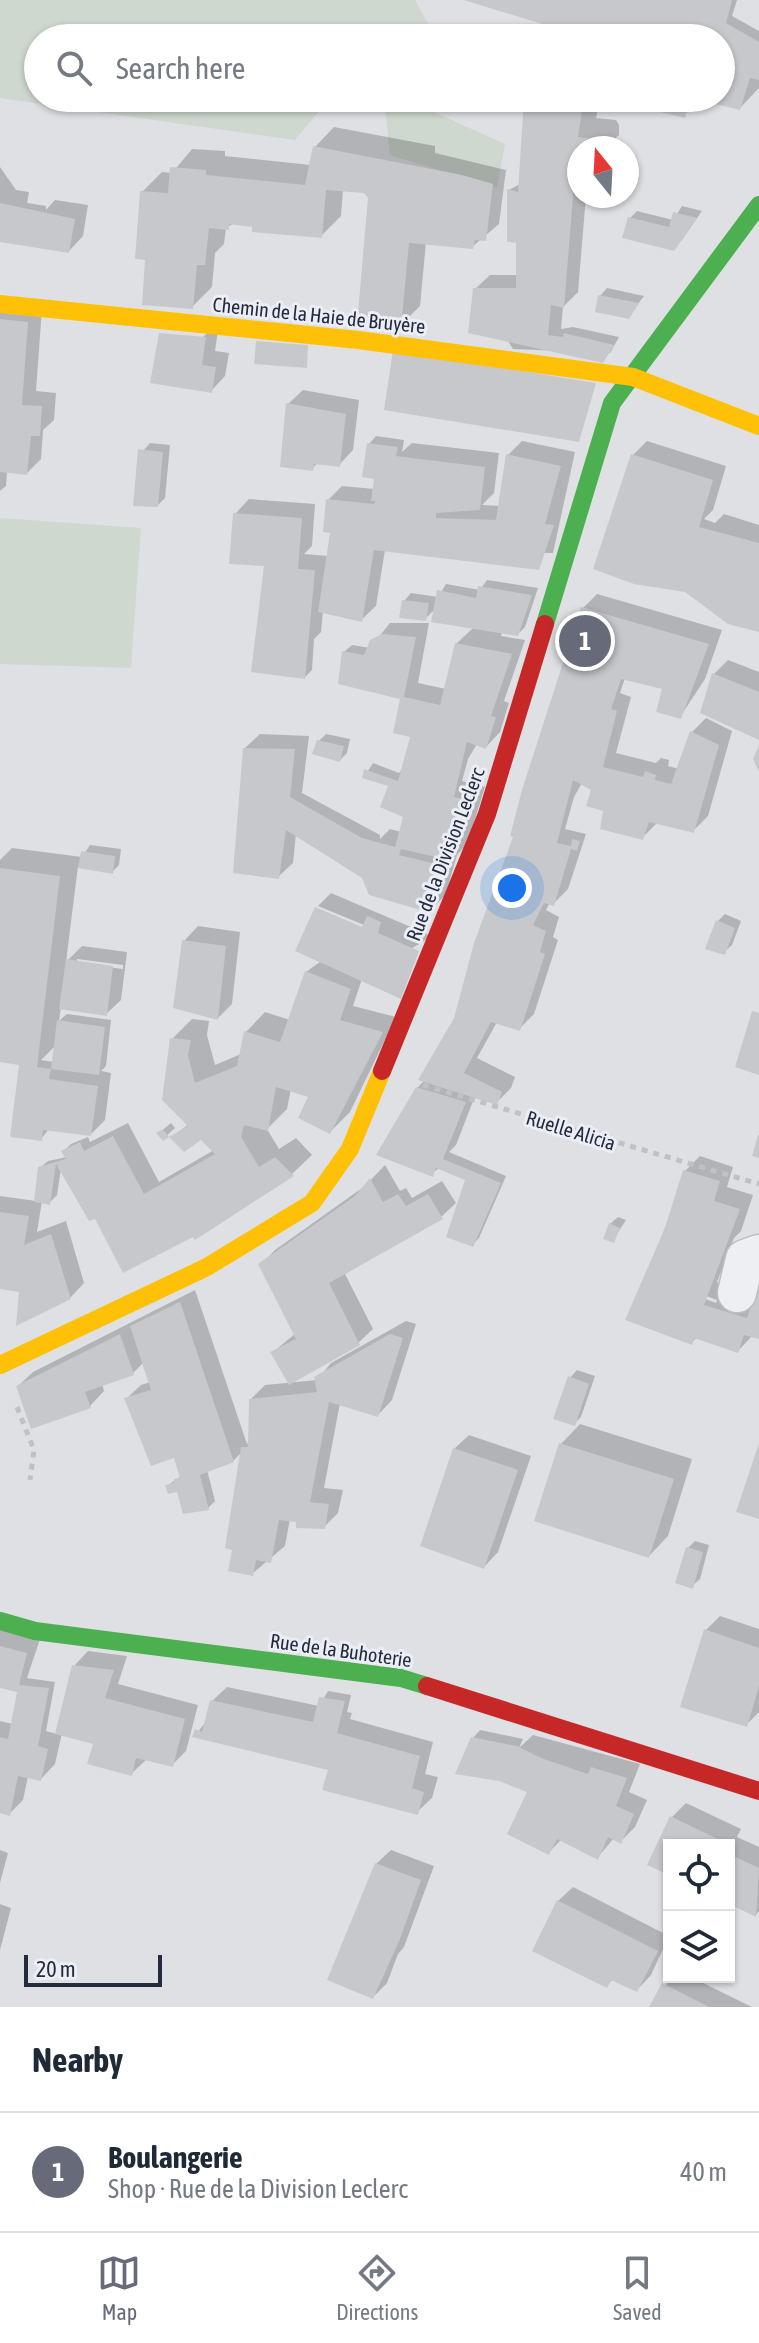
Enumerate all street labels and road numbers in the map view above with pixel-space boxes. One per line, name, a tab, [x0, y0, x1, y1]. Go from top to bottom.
street label: Chemin de la Haie de Bruyère	[212, 292, 426, 338]
street label: Rue de la Division Leclerc	[401, 764, 489, 944]
street label: Ruelle Alicia	[524, 1106, 618, 1154]
street label: Rue de la Buhoterie	[269, 1629, 413, 1671]

